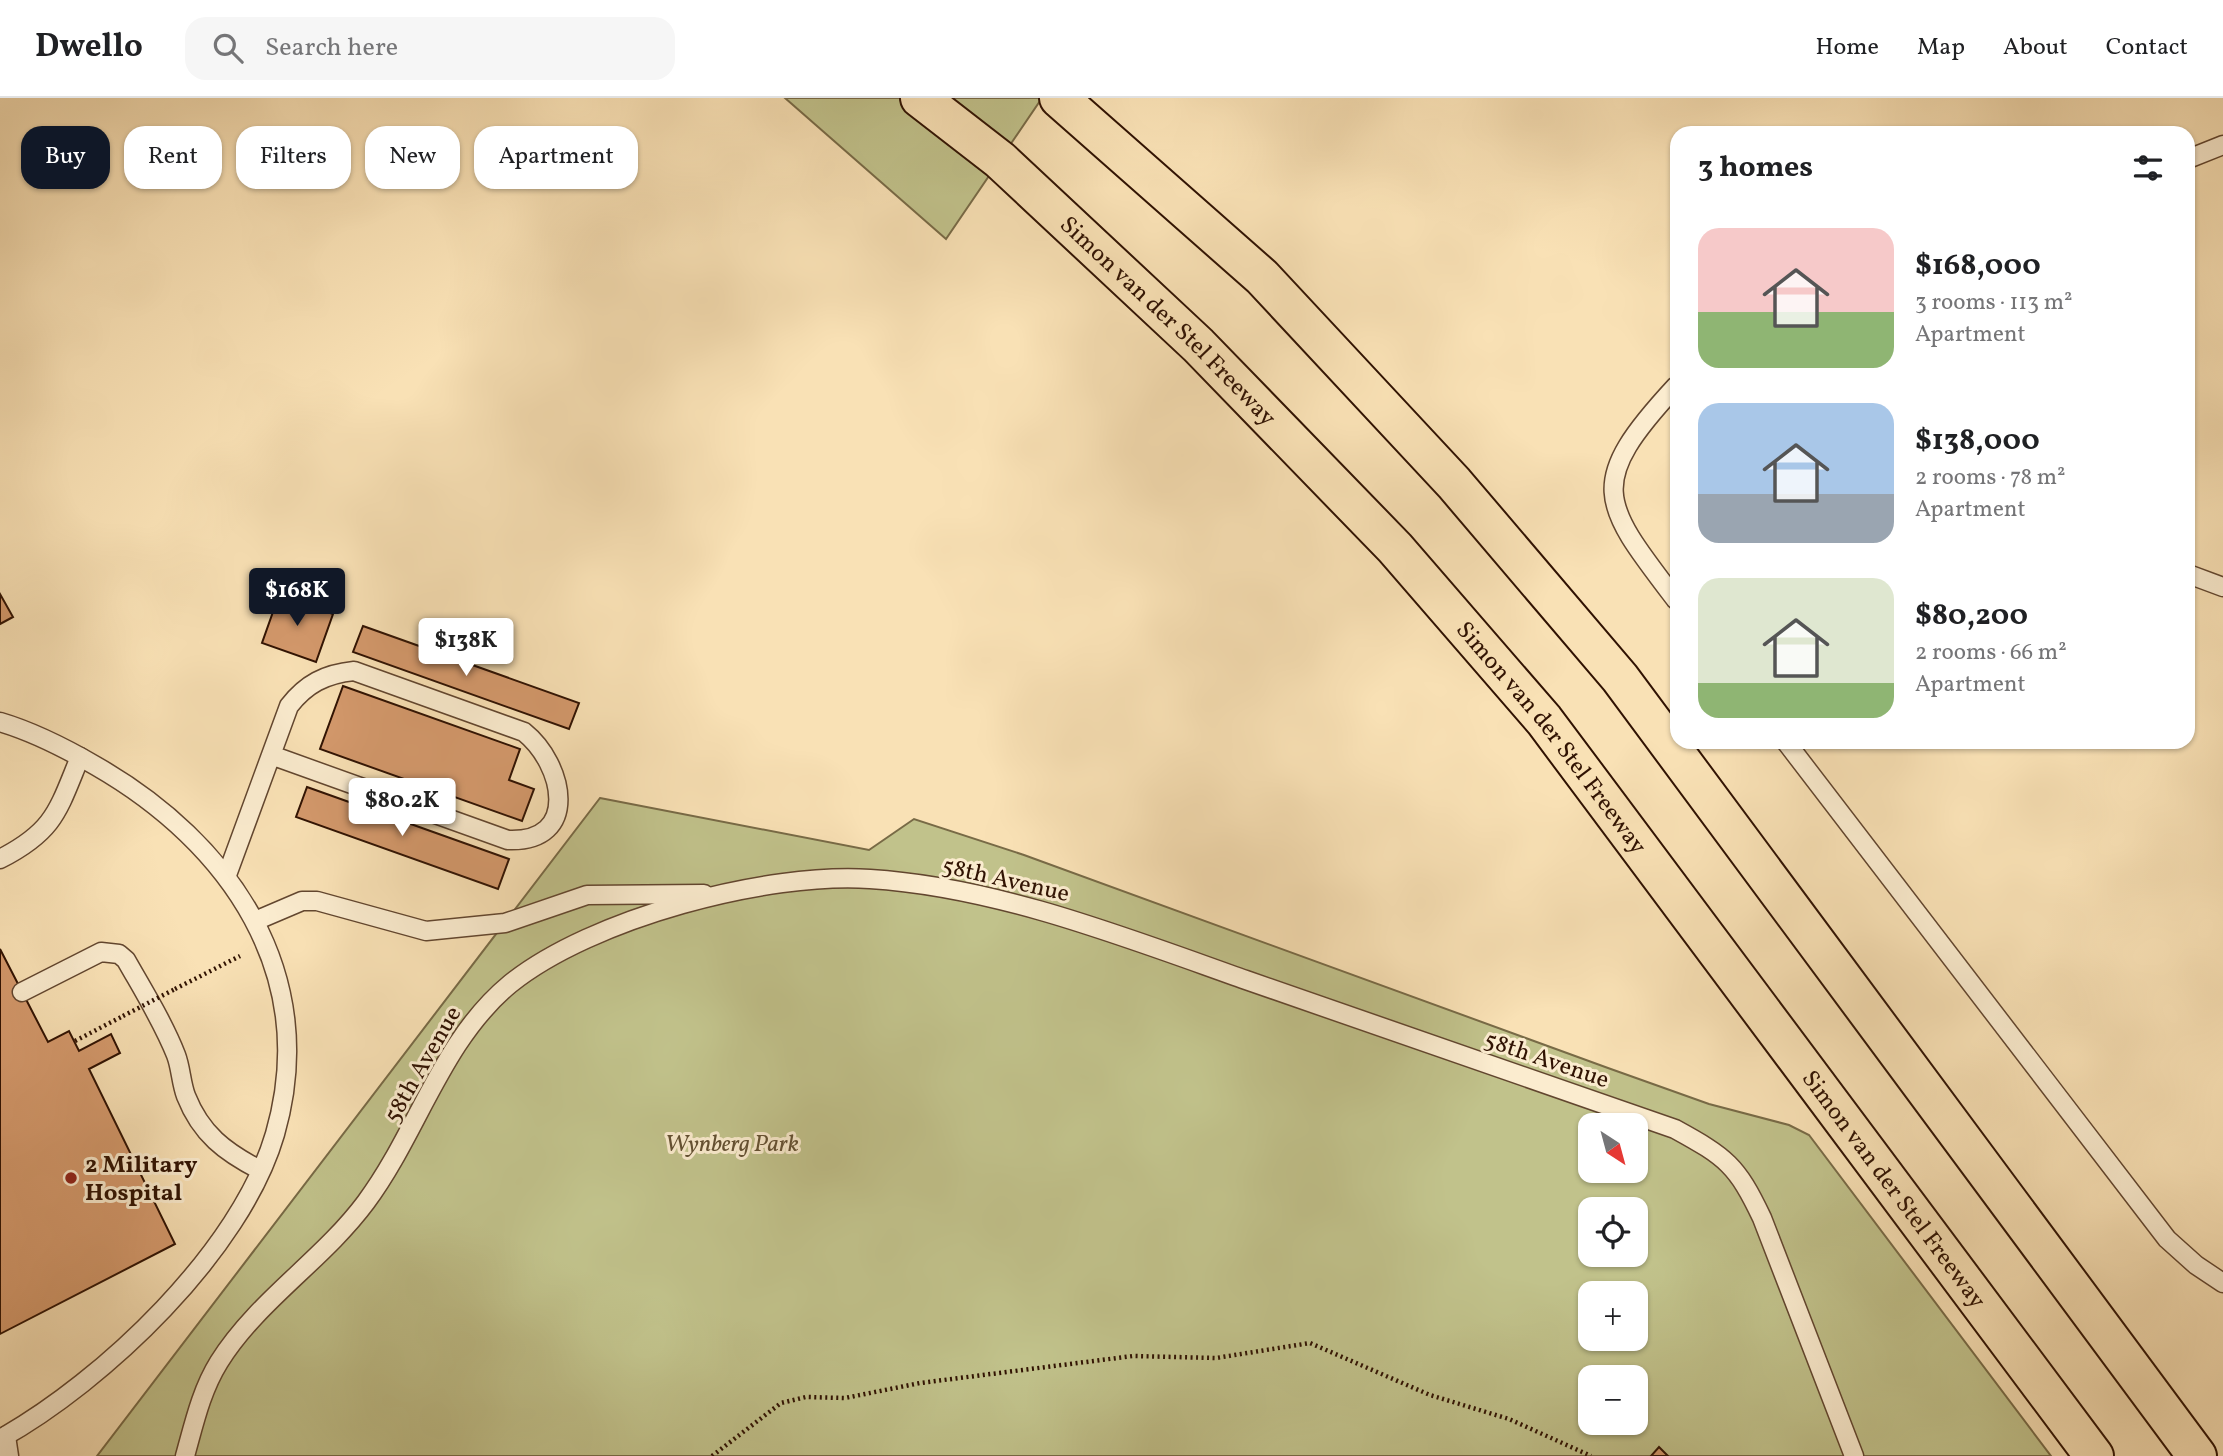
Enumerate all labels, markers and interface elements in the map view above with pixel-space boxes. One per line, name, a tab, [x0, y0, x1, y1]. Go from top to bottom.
search box	[185, 17, 675, 80]
text: Dwello	[35, 25, 143, 71]
icon: search	[209, 29, 247, 67]
text: Search here	[265, 30, 398, 66]
text: Home	[1815, 31, 1879, 65]
text: Map	[1917, 31, 1965, 65]
text: About	[2003, 31, 2068, 65]
text: Contact	[2106, 31, 2188, 65]
chip: Buy	[21, 126, 110, 189]
chip: Rent	[124, 126, 222, 189]
chip: Filters	[236, 126, 351, 189]
chip: New	[365, 126, 460, 189]
chip: Apartment	[474, 126, 638, 189]
text: 3 homes	[1698, 147, 1813, 189]
icon: filters	[2129, 149, 2167, 187]
street label: Simon van der Stel Freeway	[1051, 209, 1283, 435]
text: $168,000	[1915, 245, 2041, 287]
icon: home	[1754, 256, 1838, 340]
text: 3 rooms · 113 m²	[1915, 287, 2073, 319]
text: Apartment	[1915, 319, 2026, 351]
text: $138,000	[1915, 420, 2040, 462]
icon: home	[1754, 431, 1838, 515]
text: 2 rooms · 78 m²	[1915, 462, 2066, 494]
text: Apartment	[1915, 494, 2026, 526]
pin: $168K	[248, 568, 346, 628]
text: $168K	[265, 575, 329, 607]
text: $80,200	[1915, 595, 2028, 637]
icon: home	[1754, 606, 1838, 690]
street label: Simon van der Stel Freeway	[1447, 615, 1654, 862]
pin: $138K	[417, 618, 515, 678]
text: $138K	[435, 625, 498, 657]
text: 2 rooms · 66 m²	[1915, 637, 2067, 669]
text: Apartment	[1915, 669, 2026, 701]
pin: $80.2K	[345, 778, 459, 838]
text: $80.2K	[365, 785, 439, 817]
street label: 58th Avenue	[938, 850, 1073, 912]
street label: 58th Avenue	[377, 1000, 471, 1130]
street label: 58th Avenue	[1479, 1024, 1613, 1098]
street label: Simon van der Stel Freeway	[1793, 1064, 1993, 1316]
north arrow	[1578, 1113, 1648, 1183]
map controls	[1578, 1113, 1648, 1435]
park label: Wynberg Park	[665, 1128, 799, 1162]
place label: 2 Military Hospital	[85, 1149, 198, 1211]
marker: 2 Military Hospital	[63, 1170, 79, 1186]
button: locate	[1578, 1197, 1648, 1267]
button: +	[1578, 1281, 1648, 1351]
button: −	[1578, 1365, 1648, 1435]

